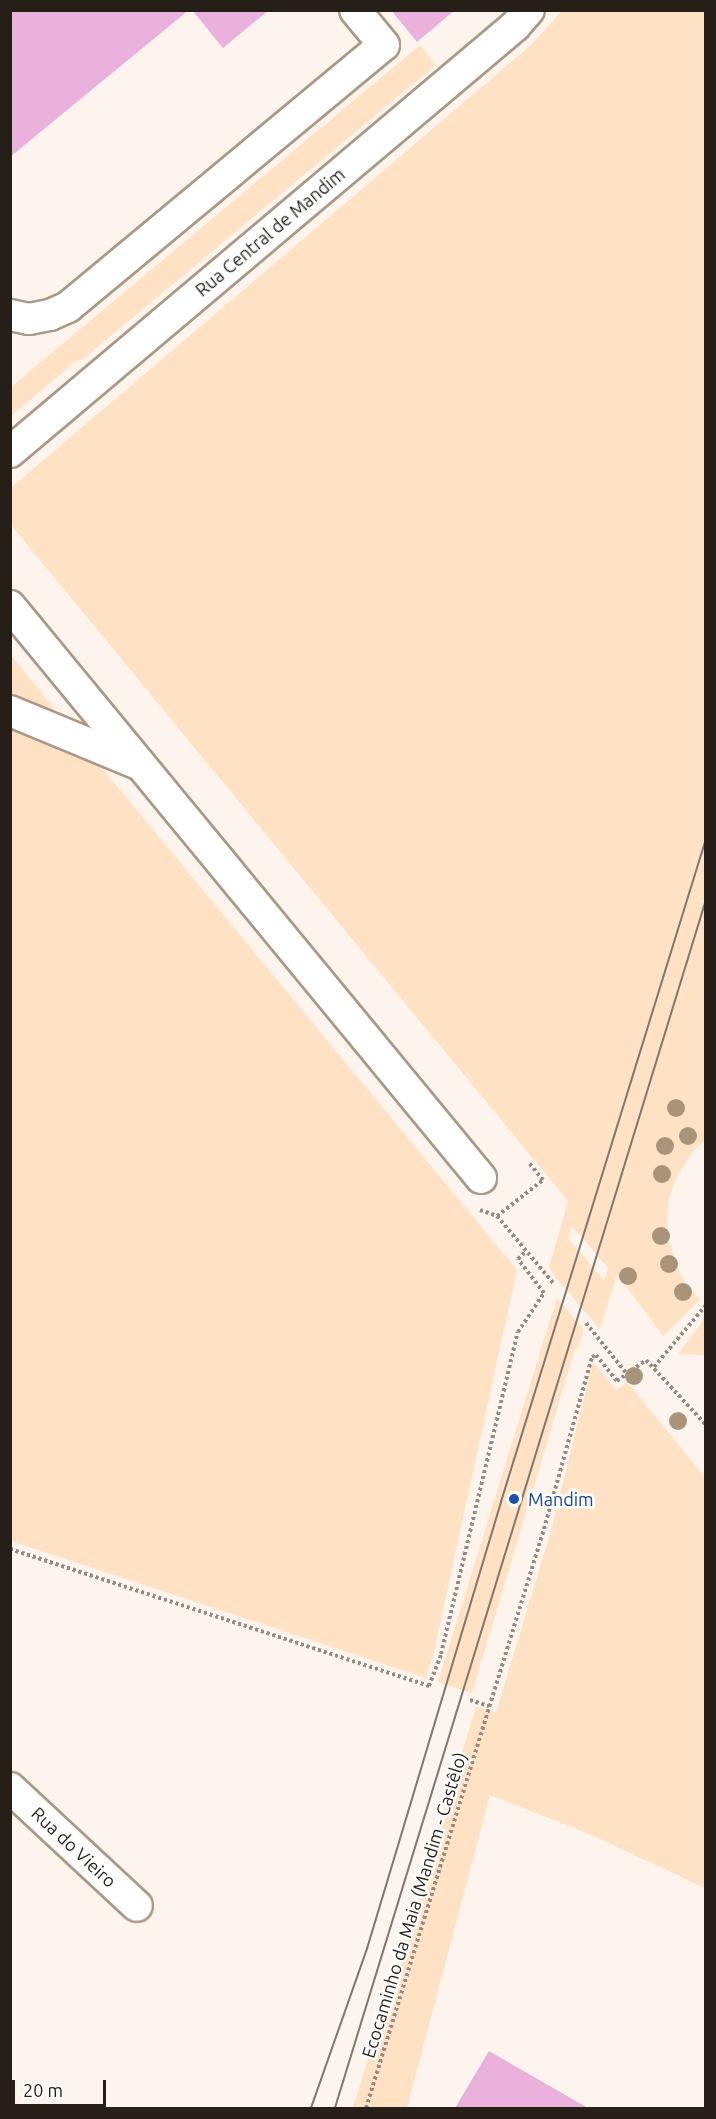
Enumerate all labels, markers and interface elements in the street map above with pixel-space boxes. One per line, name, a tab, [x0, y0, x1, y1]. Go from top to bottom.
street label: Rua Central de Mandim	[191, 163, 349, 301]
place label: Mandim	[528, 1488, 594, 1510]
marker: Mandim	[505, 1490, 523, 1508]
street label: Ecocaminho da Maia (Mandim - Castêlo)	[357, 1750, 471, 2060]
street label: Rua do Vieiro	[27, 1802, 121, 1892]
scale bar	[15, 2068, 110, 2106]
text: 20 m	[23, 2080, 63, 2100]

